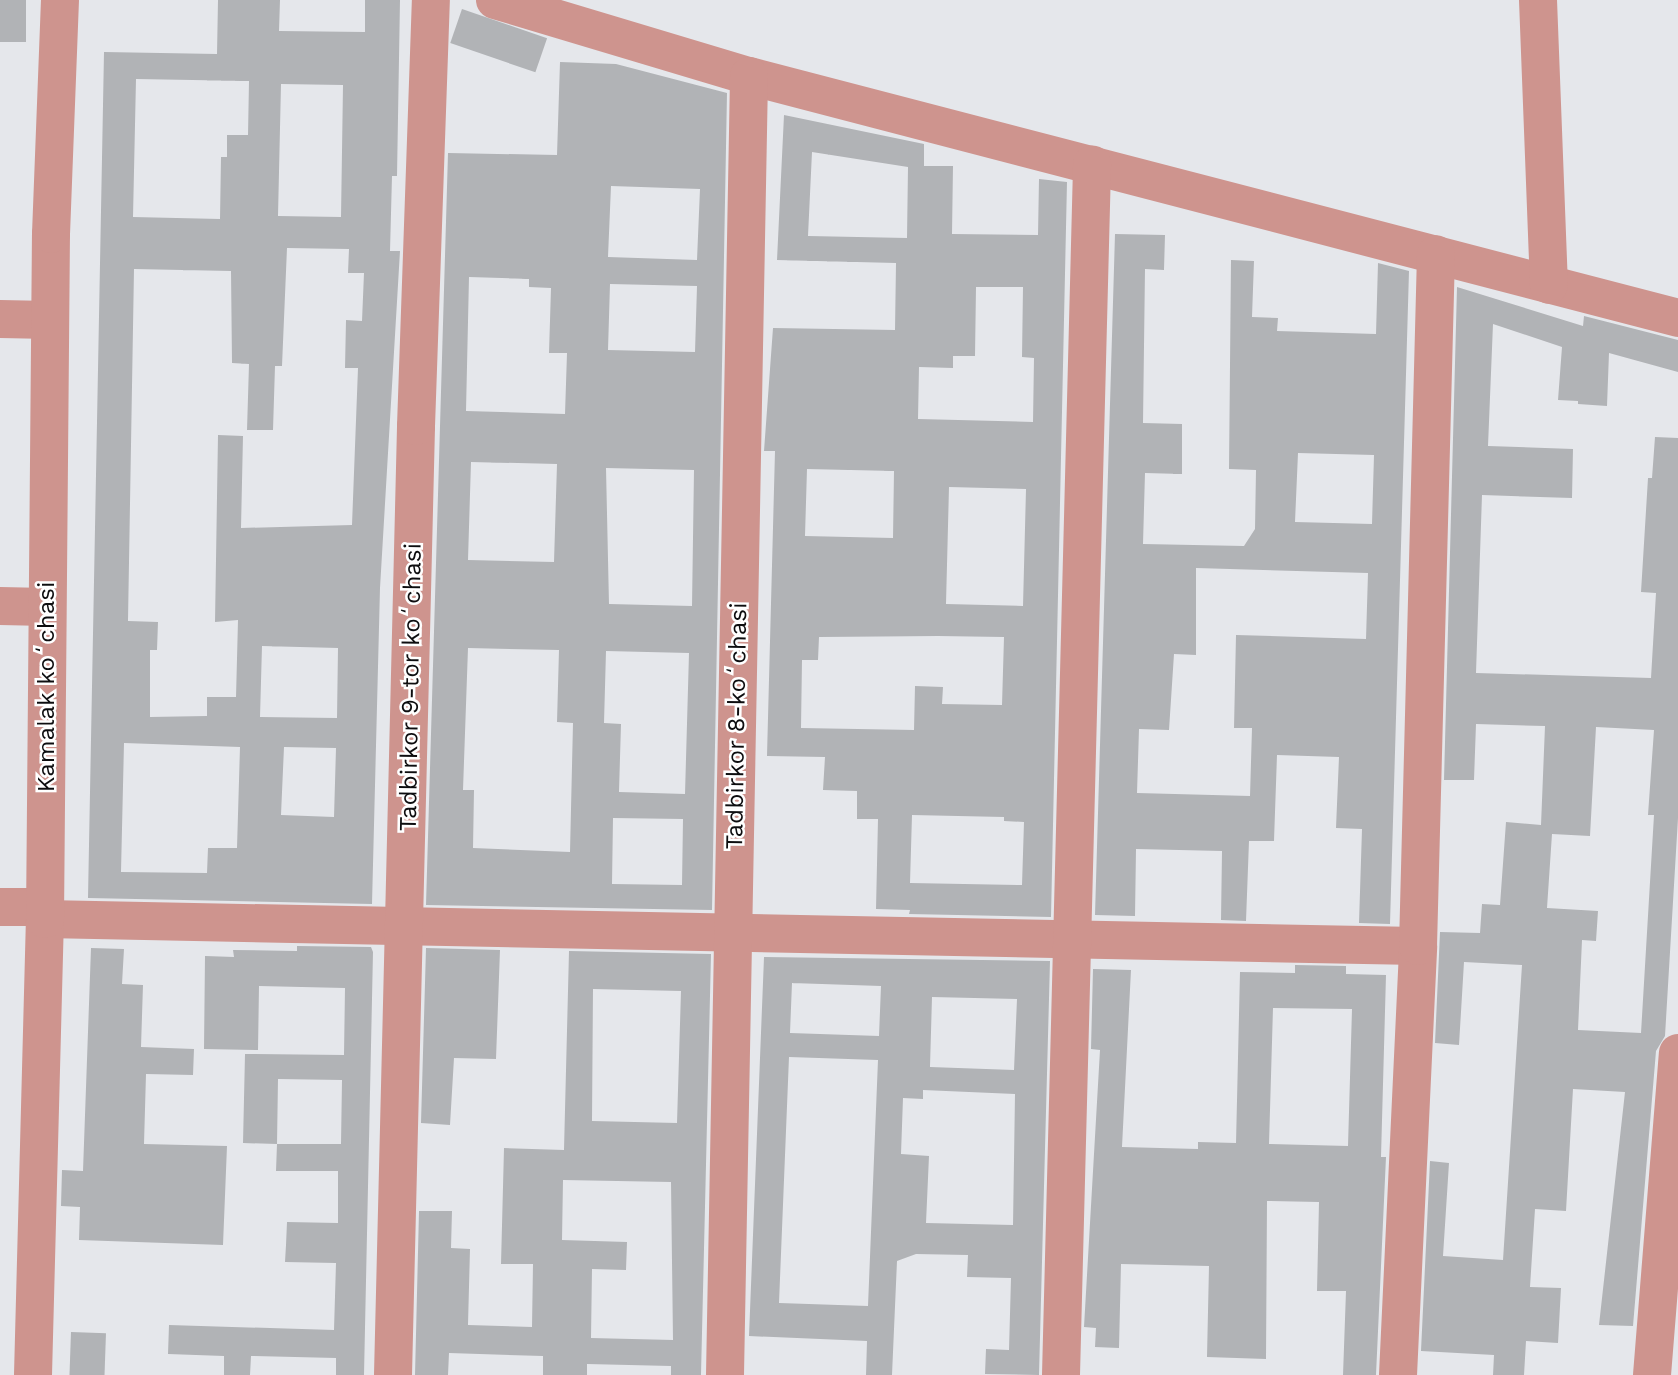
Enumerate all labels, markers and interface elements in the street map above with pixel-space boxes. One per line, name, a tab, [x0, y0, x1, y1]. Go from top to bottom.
street label: Tadbirkor 9-tor koʻchasi	[394, 542, 428, 832]
street label: Kamalak koʻchasi	[33, 581, 61, 793]
street label: Tadbirkor 8-koʻchasi	[720, 602, 754, 850]

